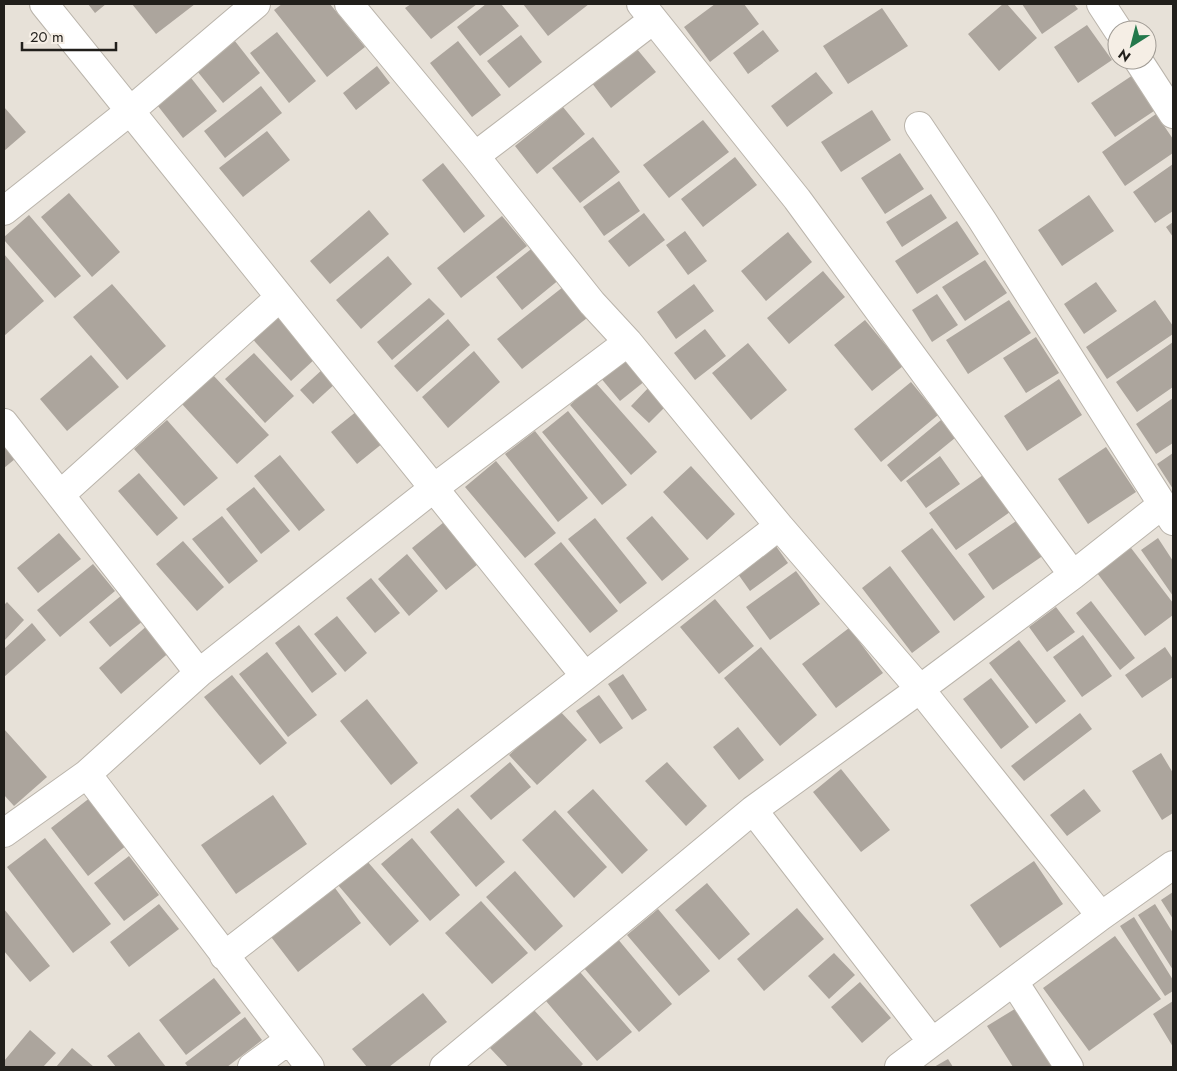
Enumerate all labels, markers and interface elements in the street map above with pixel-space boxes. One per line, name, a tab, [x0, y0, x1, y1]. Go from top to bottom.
scale bar	[22, 20, 116, 52]
north arrow	[1107, 20, 1157, 70]
text: 20 m	[30, 26, 64, 48]
text: N	[1114, 44, 1135, 67]

